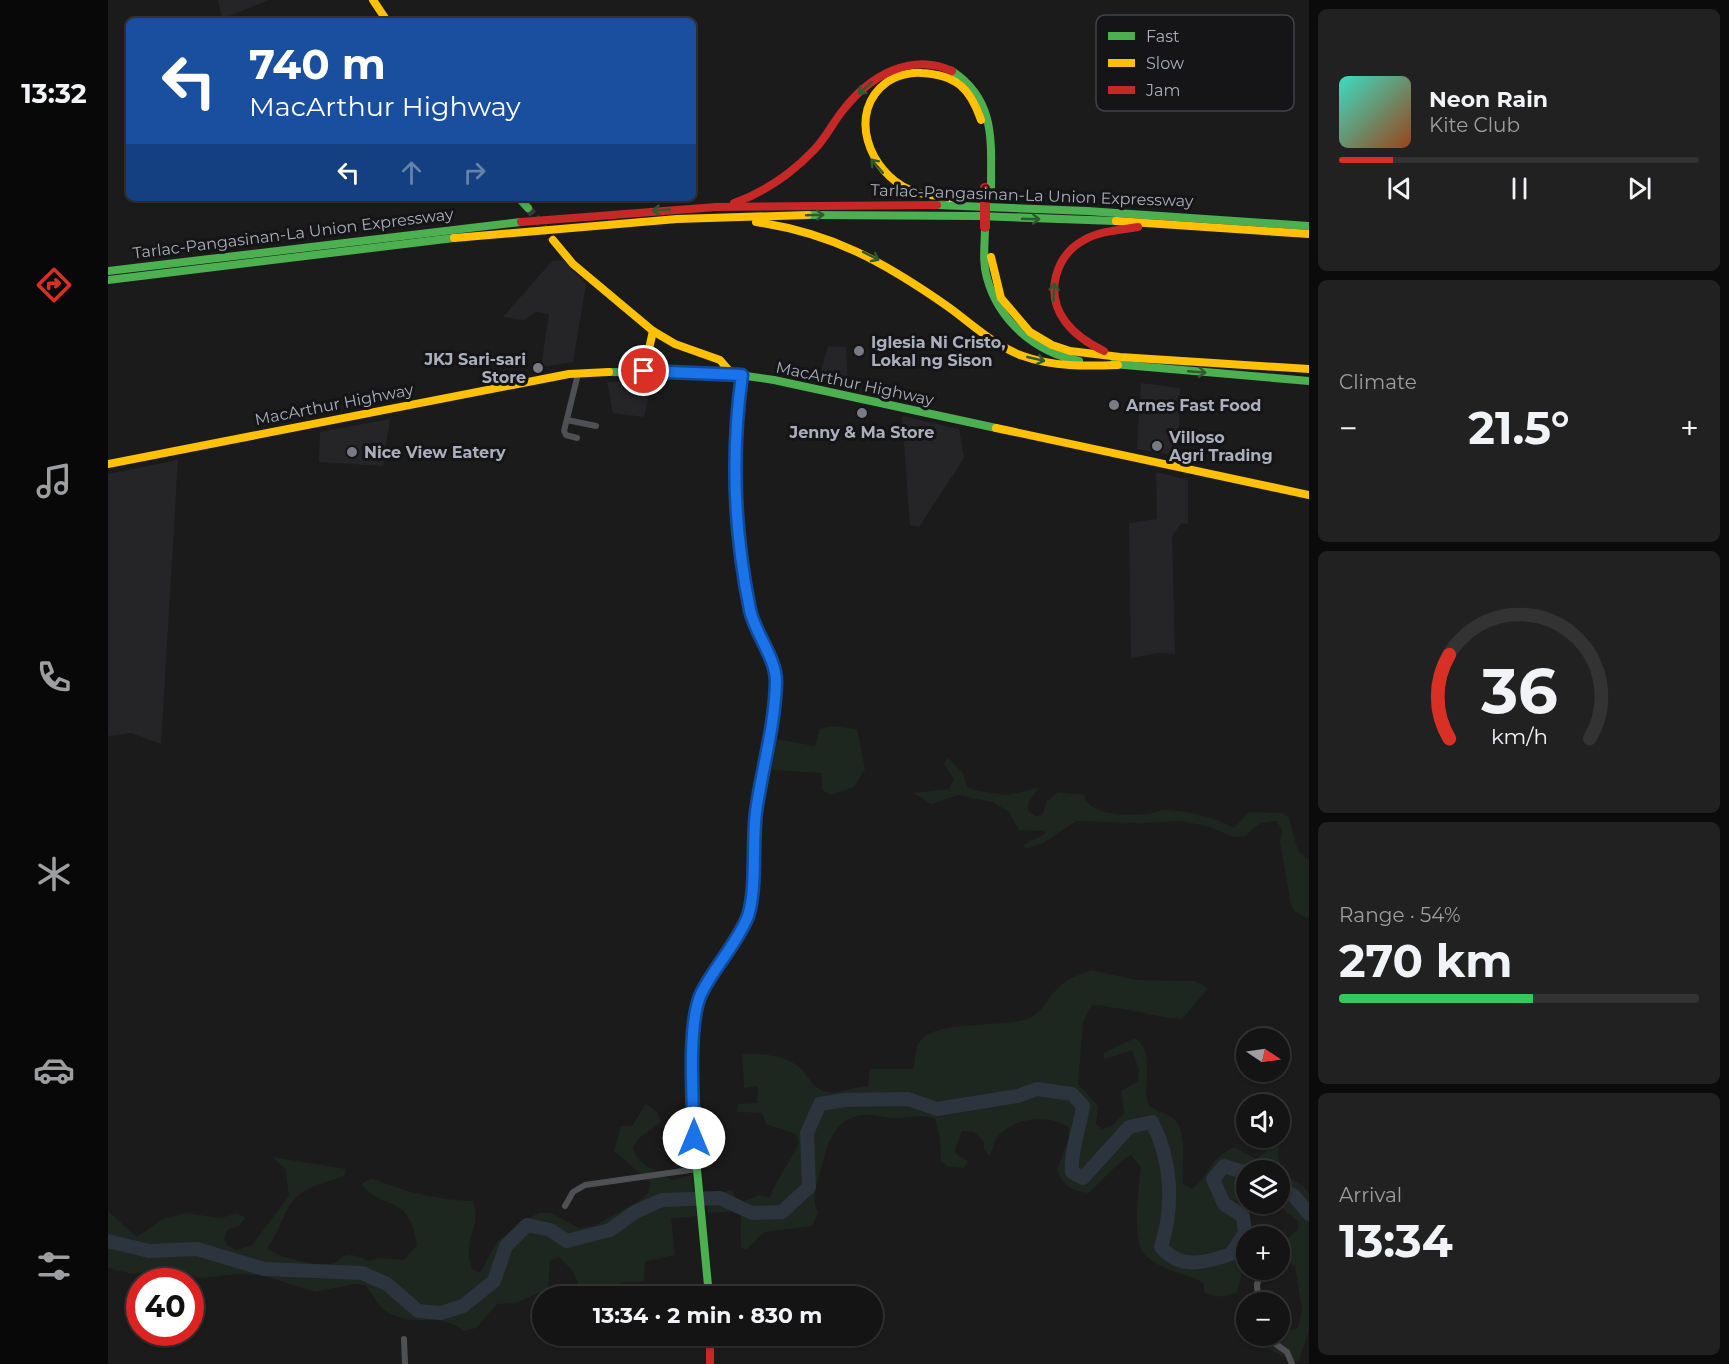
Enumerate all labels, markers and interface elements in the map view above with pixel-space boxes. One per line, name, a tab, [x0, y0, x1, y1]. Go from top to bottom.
legend	[1096, 15, 1294, 111]
text: Fast	[1146, 27, 1180, 46]
text: 740 m	[249, 38, 386, 90]
icon: left	[150, 42, 228, 120]
text: Slow	[1146, 54, 1184, 73]
text: 13:32	[21, 77, 87, 110]
one-way arrow	[858, 81, 873, 95]
text: Jam	[1145, 81, 1180, 100]
text: Neon Rain	[1429, 86, 1548, 113]
text: MacArthur Highway	[249, 90, 521, 123]
text: Kite Club	[1429, 113, 1520, 137]
icon: left	[332, 156, 365, 189]
icon: ahead	[395, 156, 428, 189]
icon: right	[458, 156, 491, 189]
one-way arrow	[870, 159, 884, 174]
icon: previous	[1383, 172, 1416, 205]
icon: pause	[1503, 172, 1536, 205]
icon: next	[1623, 172, 1656, 205]
street label: Tarlac-Pangasinan-La Union Expressway	[870, 180, 1194, 211]
street label: Tarlac-Pangasinan-La Union Expressway	[132, 204, 455, 263]
one-way arrow	[651, 205, 671, 216]
one-way arrow	[804, 209, 824, 221]
one-way arrow	[1020, 213, 1040, 225]
one-way arrow	[862, 251, 880, 263]
icon: directions	[33, 264, 75, 306]
one-way arrow	[1049, 282, 1060, 302]
place label: Iglesia Ni Cristo, Lokal ng Sison	[871, 333, 1005, 370]
marker: Iglesia Ni Cristo, Lokal ng Sison	[852, 344, 866, 358]
pin	[618, 345, 669, 396]
place label: JKJ Sari-sari Store	[423, 350, 526, 387]
icon: arrive	[627, 354, 660, 387]
one-way arrow	[1026, 354, 1045, 366]
street label: MacArthur Highway	[774, 357, 936, 410]
marker: JKJ Sari-sari Store	[531, 361, 545, 375]
one-way arrow	[1187, 367, 1207, 378]
text: Climate	[1339, 370, 1417, 394]
street label: MacArthur Highway	[253, 380, 415, 429]
place label: Arnes Fast Food	[1125, 396, 1261, 415]
marker: Arnes Fast Food	[1107, 398, 1121, 412]
text: 21.5°	[1468, 400, 1570, 455]
marker: Jenny & Ma Store	[855, 406, 869, 420]
text: −	[1339, 408, 1358, 448]
text: +	[1680, 408, 1699, 448]
place label: Jenny & Ma Store	[789, 423, 934, 442]
place label: Villoso Agri Trading	[1168, 428, 1273, 465]
marker: Villoso Agri Trading	[1150, 439, 1164, 453]
place label: Nice View Eatery	[364, 443, 506, 462]
marker: Nice View Eatery	[345, 445, 359, 459]
icon: music	[33, 460, 75, 502]
text: 36	[1480, 653, 1557, 729]
icon: phone	[33, 656, 75, 698]
text: km/h	[1490, 723, 1548, 749]
icon: climate	[33, 853, 75, 895]
text: Range · 54%	[1339, 903, 1461, 927]
text: 270 km	[1339, 933, 1512, 988]
north arrow	[1236, 1028, 1290, 1082]
map controls	[1236, 1028, 1290, 1346]
icon: car	[33, 1049, 75, 1091]
button: sound	[1236, 1094, 1290, 1148]
position arrow	[662, 1106, 726, 1170]
button: layers	[1236, 1160, 1290, 1214]
text: Arrival	[1339, 1183, 1402, 1207]
text: 13:34	[1339, 1213, 1453, 1268]
button: +	[1236, 1226, 1290, 1280]
icon: filters	[33, 1245, 75, 1287]
speed limit sign: 40	[126, 1268, 204, 1346]
button: −	[1236, 1292, 1290, 1346]
text: 13:34 · 2 min · 830 m	[593, 1302, 822, 1329]

